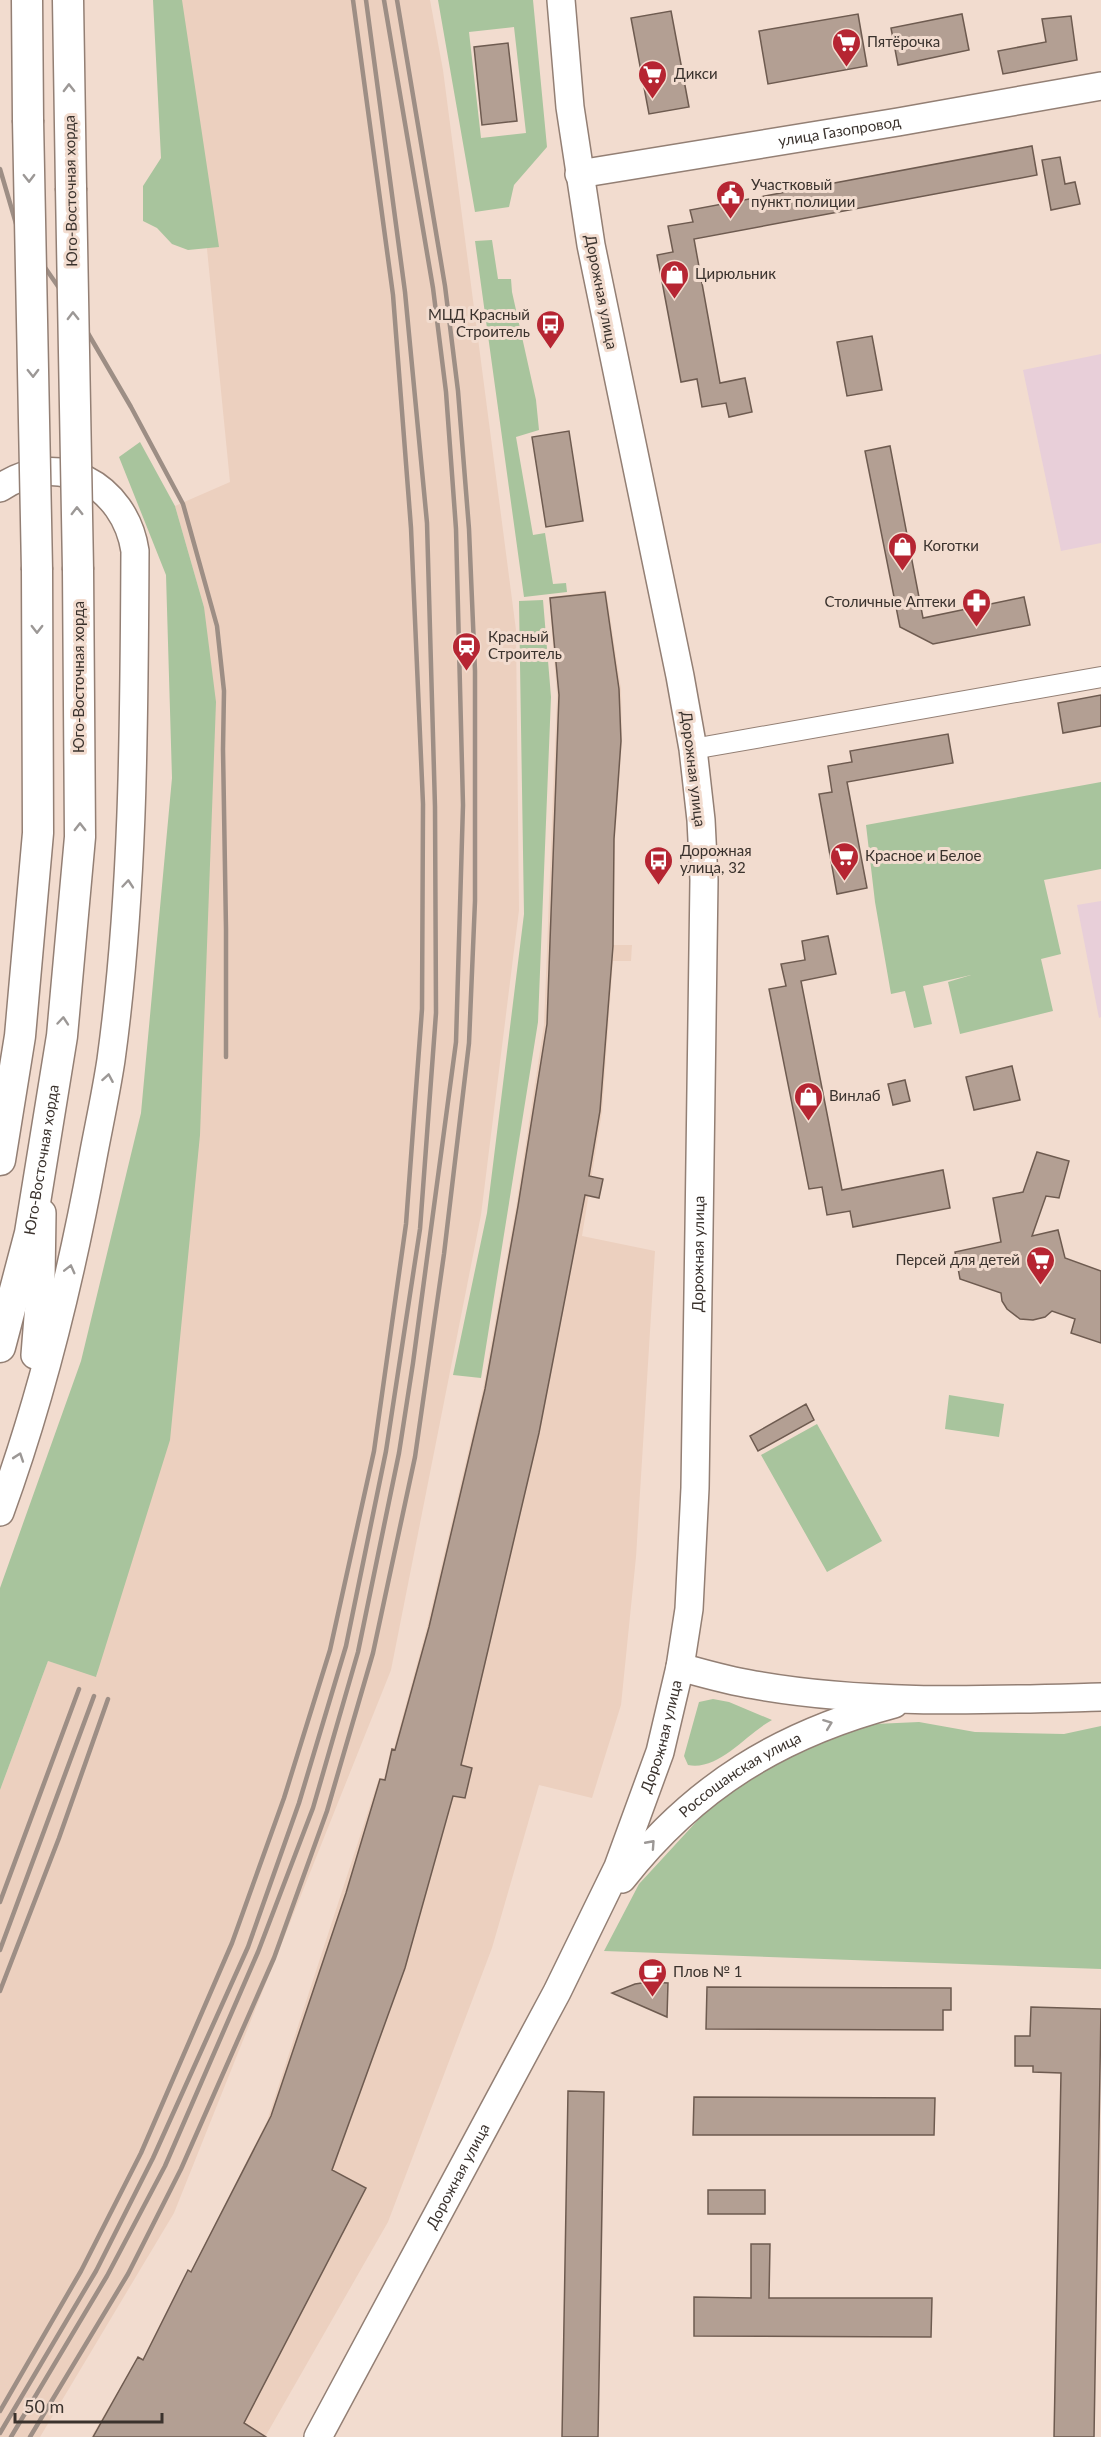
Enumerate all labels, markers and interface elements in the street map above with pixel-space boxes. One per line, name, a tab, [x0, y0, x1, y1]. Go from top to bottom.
supermarket icon: Пятёрочка	[830, 26, 862, 68]
place label: Пятёрочка	[867, 32, 940, 50]
supermarket icon: Дикси	[637, 58, 669, 100]
place label: Дикси	[674, 64, 718, 82]
one-way arrow	[63, 83, 75, 92]
street label: улица Газопровод	[777, 112, 902, 149]
street label: Юго-Восточная хорда	[60, 115, 80, 267]
one-way arrow	[23, 174, 36, 183]
place label: Участковый пункт полиции	[751, 175, 855, 210]
public building icon: Участковый пункт полиции	[714, 178, 746, 220]
street label: Дорожная улица	[582, 233, 622, 351]
shop icon: Цирюльник	[658, 258, 690, 300]
place label: Цирюльник	[695, 264, 776, 282]
place label: МЦД Красный Строитель	[428, 305, 530, 340]
bus stop icon: МЦД Красный Строитель	[535, 308, 567, 350]
one-way arrow	[67, 312, 79, 321]
one-way arrow	[27, 369, 39, 378]
one-way arrow	[70, 507, 83, 516]
shop icon: Коготки	[886, 530, 918, 572]
place label: Коготки	[923, 536, 979, 554]
pharmacy icon: Столичные Аптеки	[961, 586, 993, 628]
place label: Столичные Аптеки	[824, 592, 956, 610]
street label: Юго-Восточная хорда	[69, 601, 87, 753]
one-way arrow	[31, 624, 43, 633]
place label: Красный Строитель	[488, 627, 562, 662]
station icon: Красный Строитель	[451, 630, 483, 672]
street label: Дорожная улица	[678, 710, 710, 828]
one-way arrow	[73, 823, 86, 832]
supermarket icon: Красное и Белое	[828, 840, 860, 882]
place label: Дорожная улица, 32	[680, 841, 752, 876]
bus stop icon: Дорожная улица, 32	[643, 844, 675, 886]
place label: Красное и Белое	[865, 846, 982, 864]
one-way arrow	[121, 879, 134, 888]
one-way arrow	[56, 1017, 69, 1026]
one-way arrow	[101, 1073, 113, 1082]
shop icon: Винлаб	[792, 1080, 824, 1122]
street label: Юго-Восточная хорда	[20, 1083, 62, 1236]
place label: Винлаб	[829, 1086, 881, 1104]
street label: Дорожная улица	[688, 1195, 707, 1312]
supermarket icon: Персей для детей	[1025, 1244, 1057, 1286]
place label: Персей для детей	[895, 1250, 1020, 1268]
one-way arrow	[62, 1264, 75, 1274]
one-way arrow	[12, 1452, 25, 1463]
street label: Дорожная улица	[636, 1678, 685, 1795]
one-way arrow	[822, 1719, 833, 1732]
street label: Россошанская улица	[675, 1728, 804, 1821]
one-way arrow	[644, 1841, 655, 1851]
cafe icon: Плов № 1	[636, 1956, 668, 1998]
place label: Плов № 1	[673, 1962, 742, 1980]
street label: Дорожная улица	[422, 2120, 493, 2231]
scale bar	[15, 2386, 162, 2424]
text: 50 m	[24, 2395, 64, 2417]

